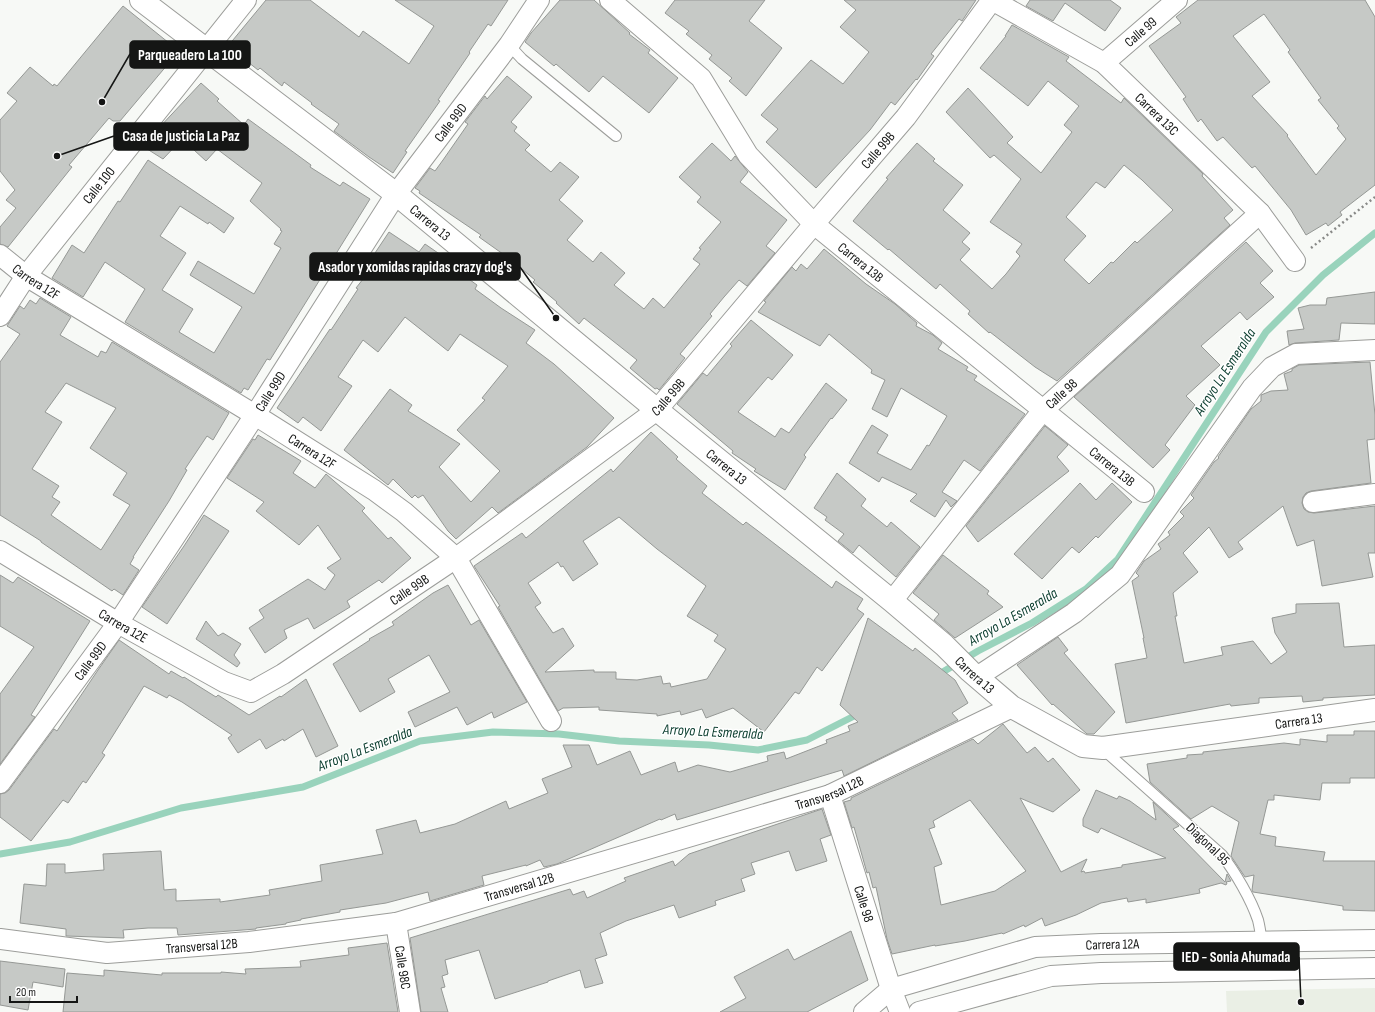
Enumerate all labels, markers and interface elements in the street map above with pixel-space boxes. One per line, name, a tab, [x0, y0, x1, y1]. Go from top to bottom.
street label: Calle 99	[1121, 13, 1160, 50]
callout: Parqueadero La 100	[130, 41, 250, 68]
text: Parqueadero La 100	[138, 46, 242, 65]
street label: Carrera 13C	[1131, 89, 1183, 139]
street label: Calle 99D	[430, 99, 471, 145]
callout: Casa de Justicia La Paz	[114, 123, 248, 150]
text: Casa de Justicia La Paz	[122, 127, 240, 146]
street label: Calle 99B	[857, 128, 898, 172]
street label: Calle 100	[79, 163, 118, 207]
street label: Carrera 13	[407, 201, 454, 244]
street label: Carrera 13B	[835, 239, 887, 286]
callout: Asador y xomidas rapidas crazy dog's	[310, 253, 520, 280]
text: Asador y xomidas rapidas crazy dog's	[317, 258, 512, 277]
street label: Carrera 12F	[9, 260, 63, 303]
water label: Arroyo La Esmeralda	[1189, 325, 1260, 420]
street label: Calle 99D	[251, 368, 289, 415]
street label: Calle 99B	[648, 375, 689, 420]
street label: Calle 98	[1042, 375, 1081, 412]
street label: Carrera 12F	[285, 430, 340, 473]
street label: Carrera 13B	[1086, 443, 1139, 490]
street label: Carrera 13	[703, 445, 751, 488]
street label: Calle 99B	[386, 570, 432, 609]
water label: Arroyo La Esmeralda	[964, 584, 1061, 651]
street label: Carrera 12E	[96, 605, 151, 646]
street label: Calle 99D	[70, 638, 110, 684]
street label: Carrera 13	[951, 652, 998, 697]
street label: Carrera 13	[1274, 709, 1324, 732]
water label: Arroyo La Esmeralda	[662, 720, 763, 744]
water label: Arroyo La Esmeralda	[314, 722, 415, 776]
street label: Transversal 12B	[793, 772, 866, 813]
street label: Diagonal 95	[1183, 819, 1234, 869]
street label: Transversal 12B	[482, 868, 556, 905]
street label: Calle 98	[850, 883, 878, 924]
street label: Transversal 12B	[165, 934, 238, 957]
street label: Carrera 12A	[1085, 935, 1140, 953]
callout: IED - Sonia Ahumada	[1174, 943, 1299, 970]
street label: Calle 98C	[391, 944, 415, 991]
text: IED - Sonia Ahumada	[1182, 948, 1290, 967]
scale bar	[10, 978, 77, 1004]
text: 20 m	[16, 985, 36, 1000]

